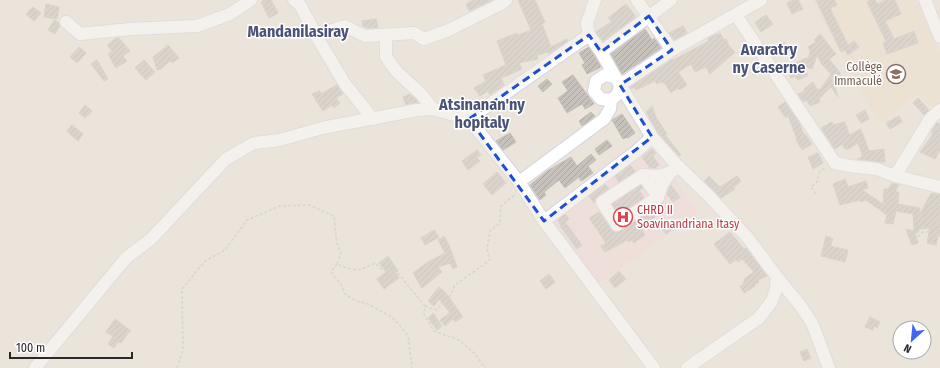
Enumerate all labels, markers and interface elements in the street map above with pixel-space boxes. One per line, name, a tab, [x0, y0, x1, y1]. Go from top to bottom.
district label: Mandanilasiray	[247, 22, 349, 41]
district label: Avaratry ny Caserne	[733, 40, 805, 77]
place label: Collège Immaculé	[834, 60, 882, 88]
school or university icon: Collège Immaculé	[885, 63, 907, 85]
district label: Atsinanan'ny hopitaly	[438, 95, 525, 132]
place label: CHRD II Soavinandriana Itasy	[637, 203, 740, 231]
hospital icon: CHRD II Soavinandriana Itasy	[612, 206, 634, 228]
north arrow	[892, 320, 932, 360]
scale bar	[10, 334, 132, 360]
text: 100 m	[16, 341, 45, 355]
text: N	[902, 341, 914, 356]

